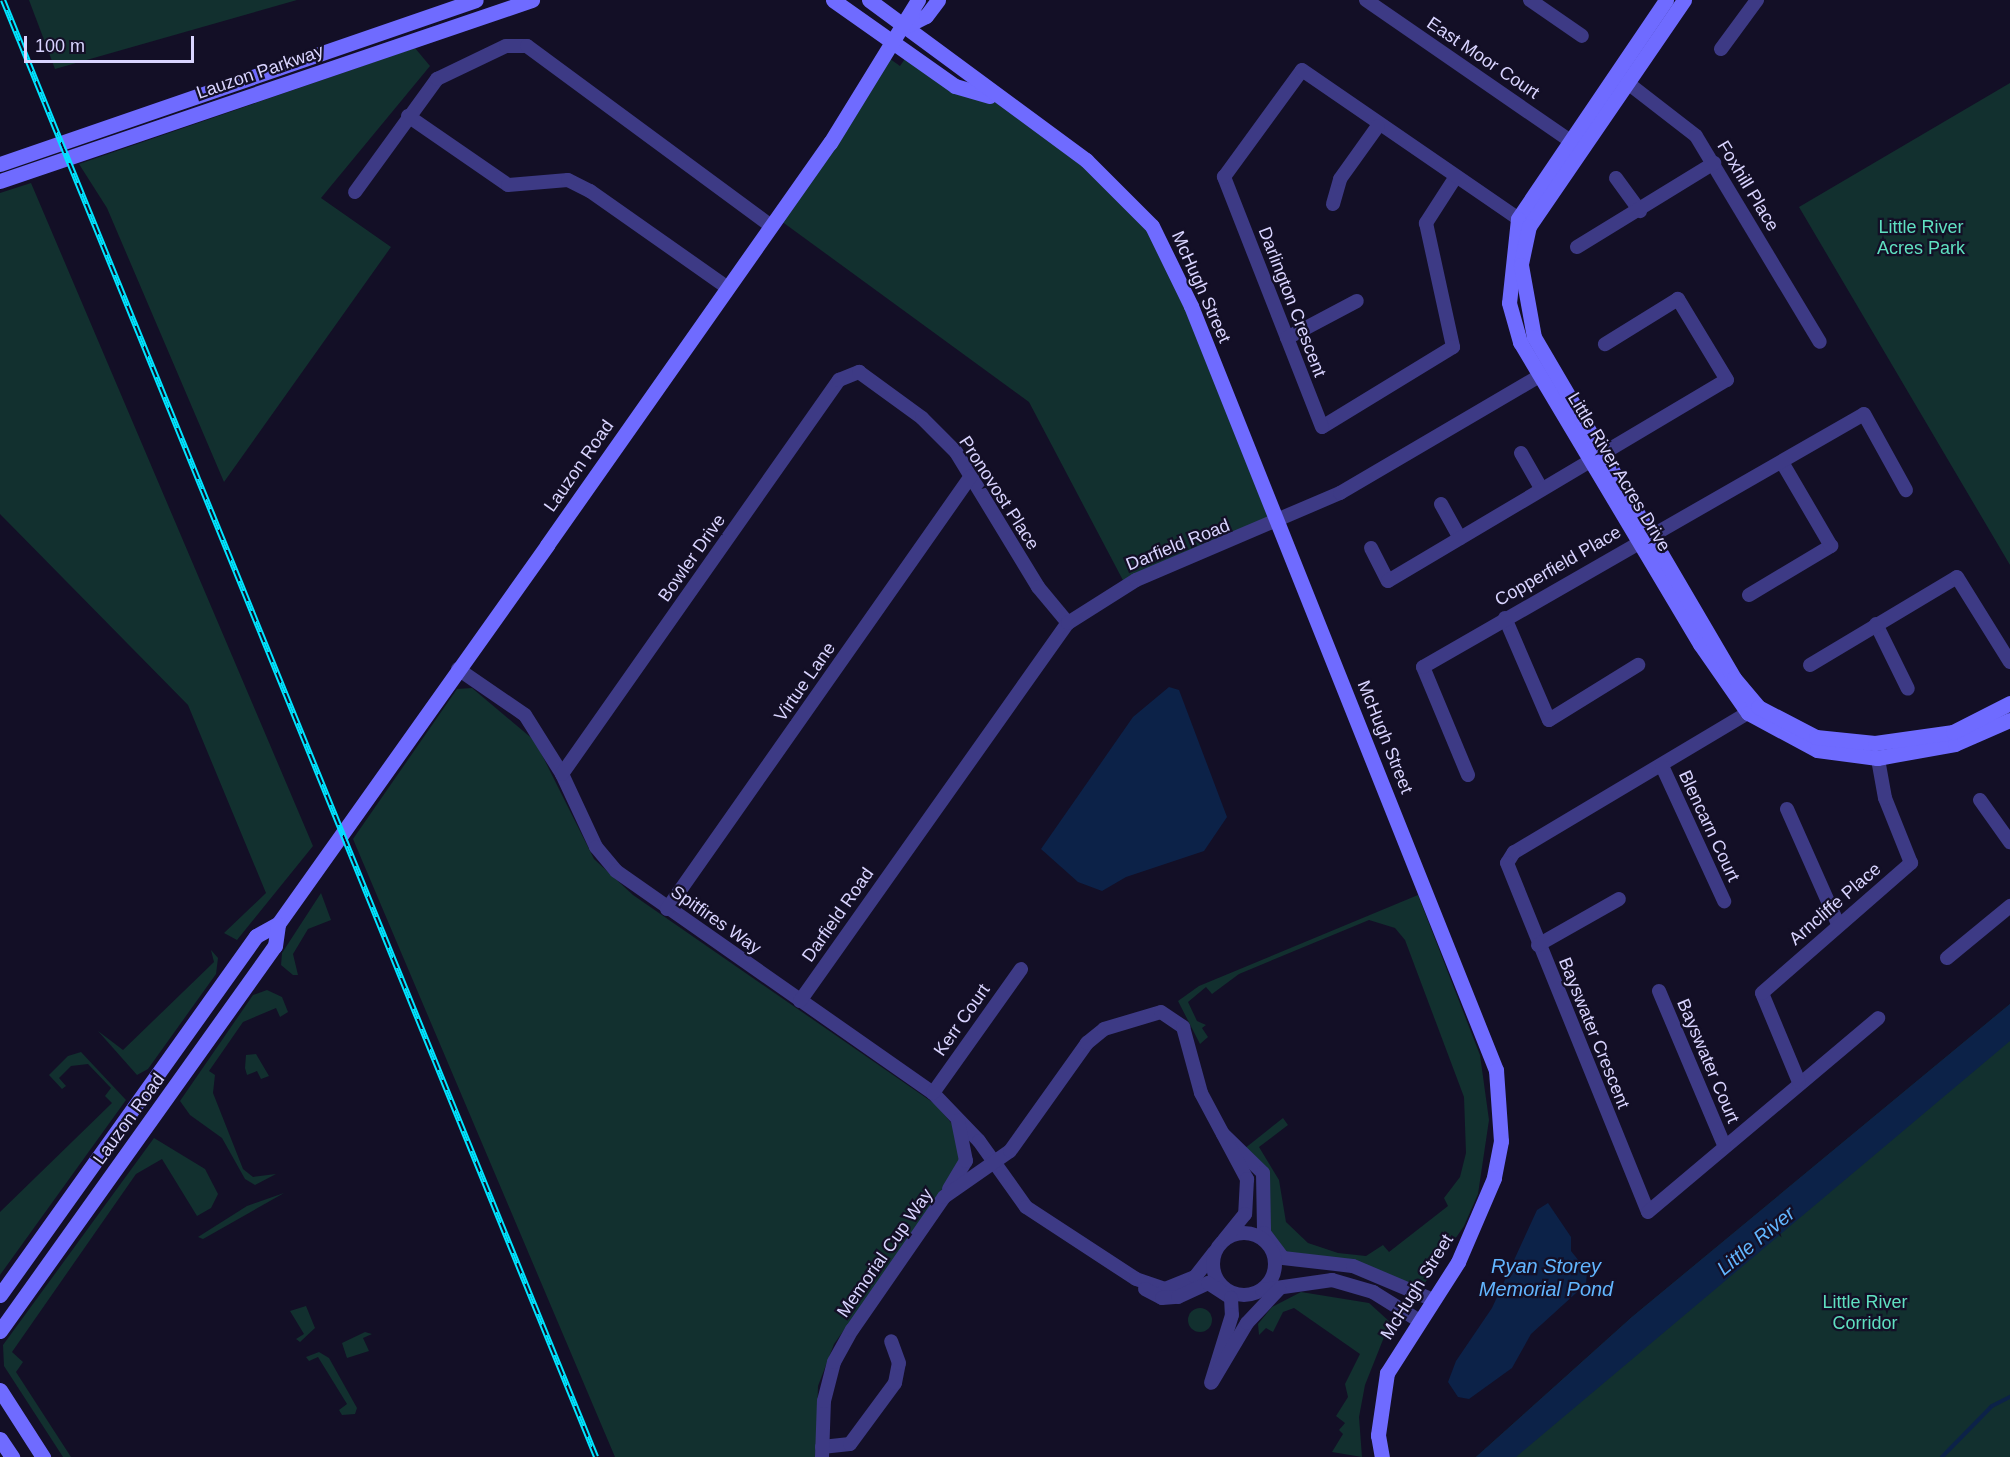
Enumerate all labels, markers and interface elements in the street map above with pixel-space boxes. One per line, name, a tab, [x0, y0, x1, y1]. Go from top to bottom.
street label: East Moor Court	[1423, 12, 1543, 104]
scale bar	[27, 24, 196, 62]
text: 100 m	[35, 36, 85, 56]
street label: Lauzon Parkway	[194, 40, 326, 104]
street label: Foxhill Place	[1712, 137, 1784, 235]
park label: Little River Acres Park	[1877, 217, 1965, 260]
street label: Darlington Crescent	[1253, 224, 1331, 380]
street label: McHugh Street	[1167, 228, 1235, 346]
street label: Little River Acres Drive	[1563, 388, 1675, 556]
street label: Lauzon Road	[539, 416, 619, 516]
street label: Pronovost Place	[954, 432, 1044, 554]
street label: Bowler Drive	[654, 510, 730, 606]
street label: Darfield Road	[1123, 514, 1233, 576]
street label: Copperfield Place	[1491, 521, 1625, 611]
street label: Virtue Lane	[770, 638, 840, 726]
street label: McHugh Street	[1353, 677, 1417, 797]
street label: Blencarn Court	[1674, 767, 1744, 885]
street label: Arncliffe Place	[1785, 858, 1885, 950]
street label: Darfield Road	[798, 864, 878, 966]
street label: Spitfires Way	[667, 881, 765, 959]
street label: Bayswater Crescent	[1554, 954, 1634, 1112]
street label: Kerr Court	[929, 980, 995, 1060]
street label: Bayswater Court	[1672, 996, 1744, 1126]
street label: Lauzon Road	[89, 1069, 169, 1169]
street label: Memorial Cup Way	[832, 1184, 938, 1322]
water label: Little River	[1712, 1201, 1800, 1281]
street label: McHugh Street	[1376, 1230, 1458, 1344]
water label: Ryan Storey Memorial Pond	[1479, 1254, 1613, 1301]
park label: Little River Corridor	[1822, 1292, 1908, 1334]

